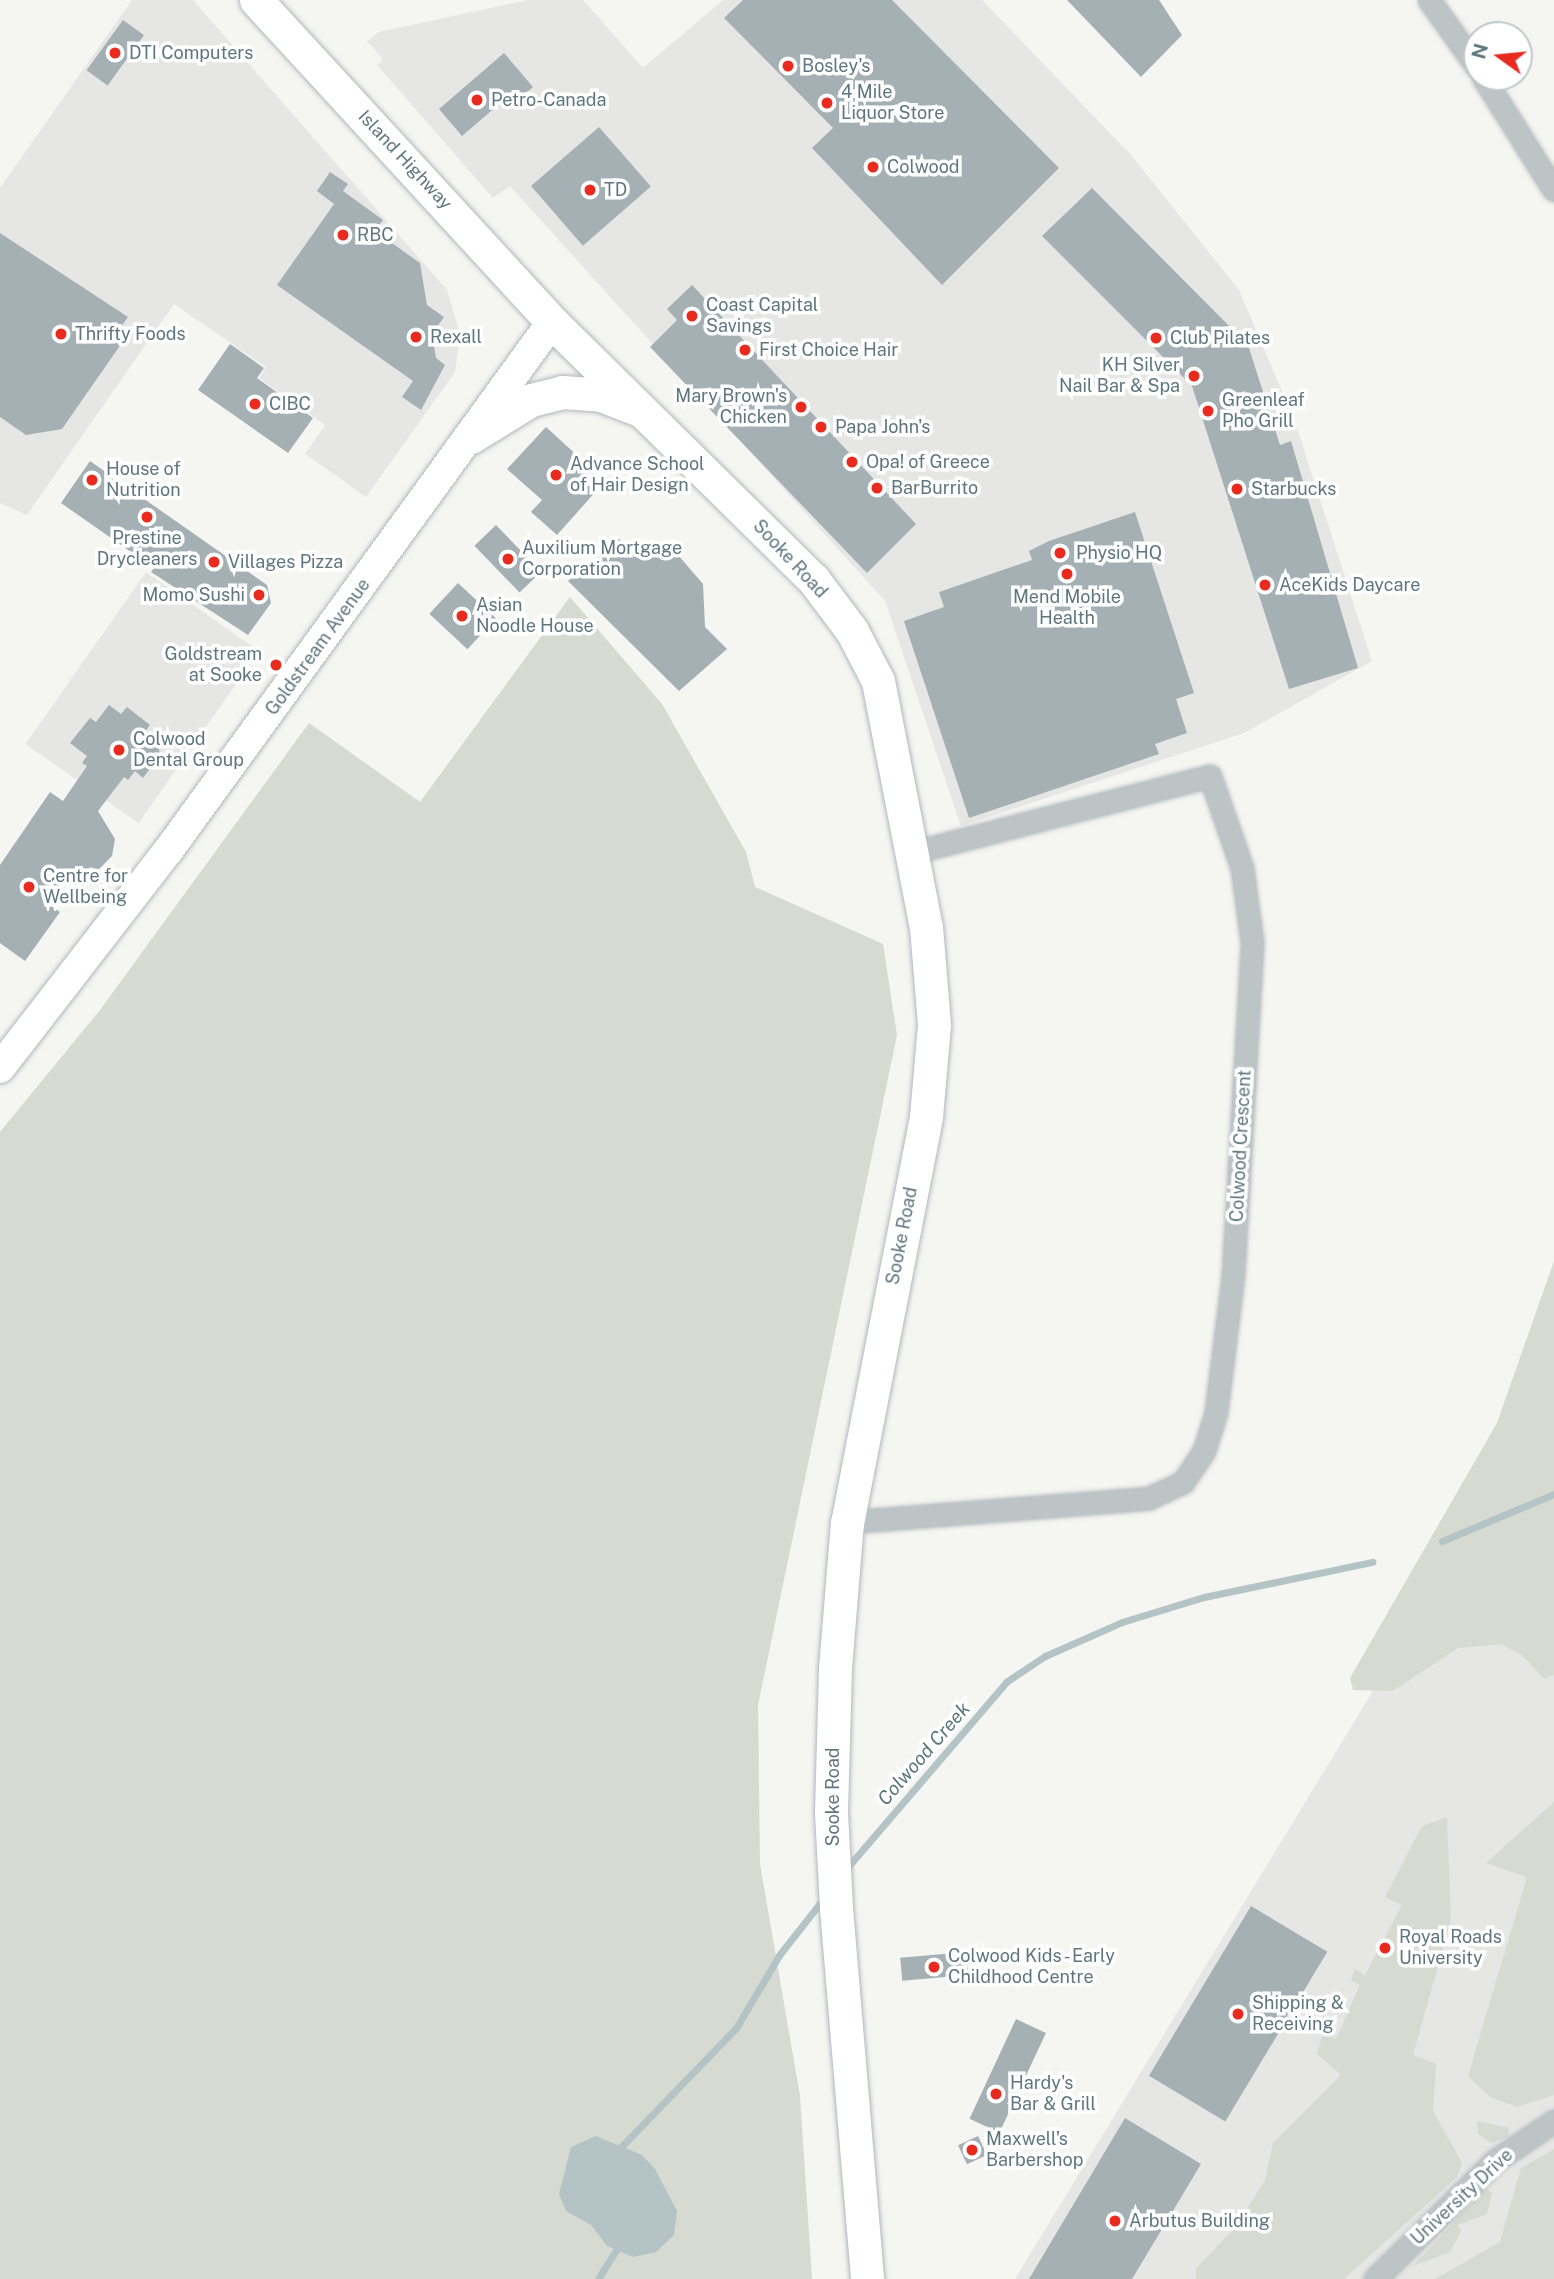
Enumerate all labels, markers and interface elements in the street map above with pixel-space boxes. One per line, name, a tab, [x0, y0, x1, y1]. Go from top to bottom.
north arrow	[1463, 21, 1533, 91]
text: N	[1467, 41, 1492, 61]
place label: DTI Computers	[129, 42, 253, 64]
marker: DTI Computers	[107, 45, 123, 61]
place label: Bosley's	[802, 55, 870, 77]
marker: Bosley's	[780, 58, 796, 74]
place label: 4 Mile Liquor Store	[841, 82, 944, 124]
place label: Petro-Canada	[491, 89, 606, 111]
marker: Petro-Canada	[469, 92, 485, 108]
marker: 4 Mile Liquor Store	[819, 95, 835, 111]
street label: Island Highway	[354, 106, 456, 214]
place label: Colwood	[887, 156, 960, 178]
marker: Colwood	[865, 159, 881, 175]
place label: TD	[604, 179, 627, 201]
marker: TD	[582, 182, 598, 198]
place label: RBC	[357, 224, 394, 246]
marker: RBC	[335, 227, 351, 243]
place label: Coast Capital Savings	[706, 295, 818, 338]
marker: Coast Capital Savings	[684, 308, 700, 324]
place label: Thrifty Foods	[75, 323, 186, 345]
marker: Thrifty Foods	[53, 326, 69, 342]
place label: Rexall	[430, 326, 482, 348]
place label: Club Pilates	[1170, 327, 1270, 349]
marker: Rexall	[408, 329, 424, 345]
marker: Club Pilates	[1148, 330, 1164, 346]
place label: First Choice Hair	[759, 339, 899, 361]
marker: First Choice Hair	[737, 342, 753, 358]
place label: KH Silver Nail Bar & Spa	[1059, 355, 1180, 398]
marker: KH Silver Nail Bar & Spa	[1186, 368, 1202, 384]
place label: Mary Brown's Chicken	[675, 386, 787, 428]
place label: Greenleaf Pho Grill	[1222, 390, 1305, 432]
place label: CIBC	[269, 393, 311, 415]
marker: CIBC	[247, 396, 263, 412]
marker: Mary Brown's Chicken	[793, 399, 809, 415]
marker: Greenleaf Pho Grill	[1200, 403, 1216, 419]
place label: Papa John's	[835, 416, 930, 438]
marker: Papa John's	[813, 419, 829, 435]
place label: Opa! of Greece	[866, 451, 990, 473]
place label: Advance School of Hair Design	[570, 454, 705, 496]
marker: Opa! of Greece	[844, 454, 860, 470]
place label: House of Nutrition	[106, 459, 181, 502]
marker: Advance School of Hair Design	[548, 467, 564, 483]
marker: House of Nutrition	[84, 472, 100, 488]
place label: BarBurrito	[891, 477, 978, 499]
place label: Starbucks	[1251, 478, 1336, 500]
marker: BarBurrito	[869, 480, 885, 496]
marker: Starbucks	[1229, 481, 1245, 497]
marker: Prestine Drycleaners	[139, 509, 155, 525]
street label: Sooke Road	[748, 515, 832, 603]
place label: Prestine Drycleaners	[97, 528, 197, 570]
place label: Auxilium Mortgage Corporation	[522, 538, 682, 580]
place label: Physio HQ	[1076, 542, 1162, 564]
marker: Physio HQ	[1050, 543, 1070, 563]
place label: Villages Pizza	[228, 551, 343, 573]
marker: Auxilium Mortgage Corporation	[500, 551, 516, 567]
marker: Villages Pizza	[206, 554, 222, 570]
marker: Mend Mobile Health	[1057, 564, 1077, 584]
street label: Goldstream Avenue	[261, 574, 375, 720]
place label: AceKids Daycare	[1279, 574, 1421, 596]
marker: AceKids Daycare	[1257, 577, 1273, 593]
place label: Momo Sushi	[142, 584, 245, 606]
marker: Momo Sushi	[251, 587, 267, 603]
place label: Mend Mobile Health	[1013, 587, 1121, 630]
place label: Asian Noodle House	[476, 595, 594, 638]
marker: Asian Noodle House	[454, 608, 470, 624]
place label: Goldstream at Sooke	[164, 644, 262, 686]
marker: Goldstream at Sooke	[268, 657, 284, 673]
place label: Colwood Dental Group	[133, 729, 244, 772]
marker: Colwood Dental Group	[111, 742, 127, 758]
place label: Centre for Wellbeing	[43, 866, 128, 908]
marker: Centre for Wellbeing	[21, 879, 37, 895]
street label: Colwood Crescent	[1226, 1069, 1256, 1223]
street label: Sooke Road	[882, 1185, 922, 1287]
water label: Colwood Creek	[873, 1698, 975, 1810]
street label: Sooke Road	[822, 1747, 844, 1847]
place label: Royal Roads University	[1399, 1927, 1502, 1969]
marker: Royal Roads University	[1377, 1940, 1393, 1956]
place label: Colwood Kids - Early Childhood Centre	[948, 1946, 1120, 1988]
marker: Colwood Kids - Early Childhood Centre	[926, 1959, 942, 1975]
place label: Shipping & Receiving	[1252, 1993, 1344, 2036]
marker: Shipping & Receiving	[1230, 2006, 1246, 2022]
place label: Hardy's Bar & Grill	[1010, 2073, 1096, 2116]
marker: Hardy's Bar & Grill	[988, 2086, 1004, 2102]
place label: Maxwell's Barbershop	[986, 2129, 1083, 2172]
marker: Maxwell's Barbershop	[964, 2142, 980, 2158]
street label: University Drive	[1407, 2144, 1517, 2250]
place label: Arbutus Building	[1129, 2210, 1270, 2232]
marker: Arbutus Building	[1107, 2213, 1123, 2229]

